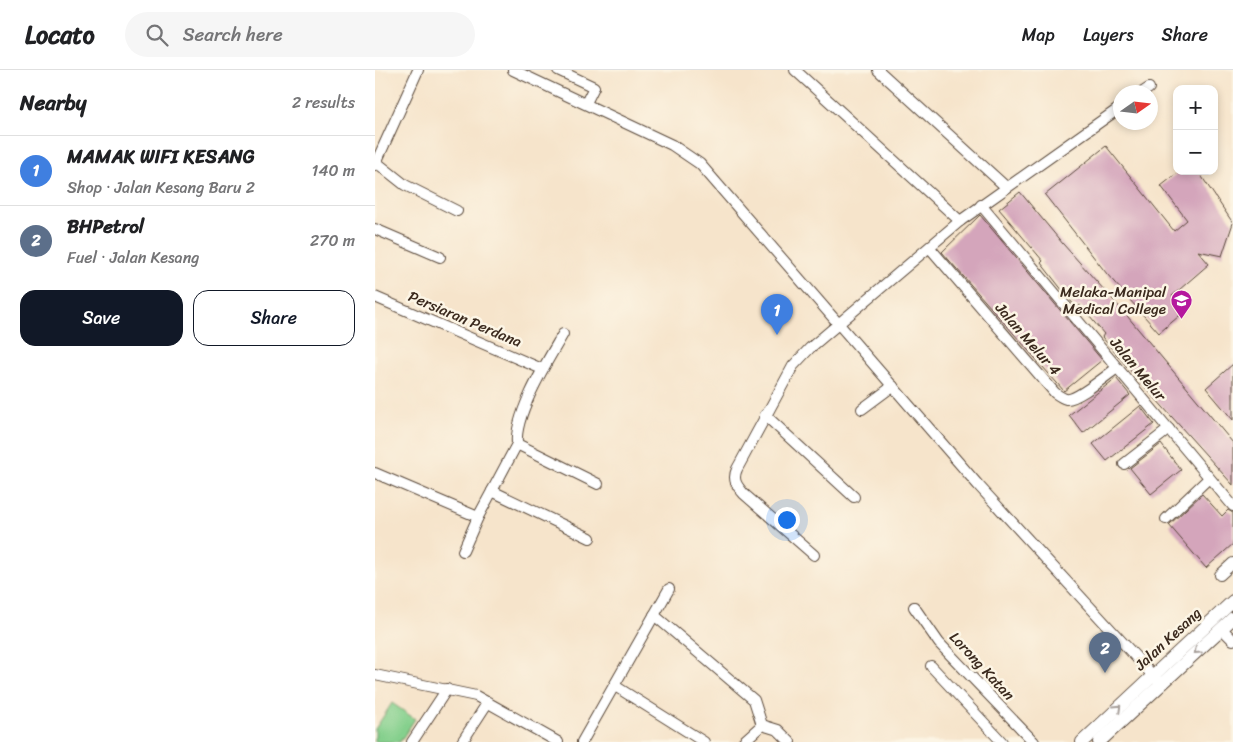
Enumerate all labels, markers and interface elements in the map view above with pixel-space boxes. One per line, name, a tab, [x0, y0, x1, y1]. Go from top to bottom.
search box	[125, 12, 475, 57]
text: Locato	[25, 14, 95, 56]
text: Search here	[183, 18, 283, 51]
text: Map	[1022, 19, 1055, 51]
text: Layers	[1083, 19, 1134, 51]
text: Share	[1162, 19, 1208, 51]
icon: search	[143, 21, 171, 49]
text: Nearby	[20, 84, 86, 122]
north arrow	[1113, 85, 1158, 130]
map controls	[1173, 85, 1218, 175]
button: +	[1173, 85, 1218, 130]
text: 2 results	[292, 88, 355, 117]
button: −	[1173, 130, 1218, 175]
text: MAMAK WIFI KESANG	[67, 140, 255, 173]
text: 1	[33, 156, 39, 185]
text: 140 m	[312, 156, 355, 185]
text: Shop · Jalan Kesang Baru 2	[67, 173, 255, 202]
text: BHPetrol	[67, 210, 144, 243]
text: 2	[31, 226, 41, 255]
text: 270 m	[310, 226, 355, 255]
text: Fuel · Jalan Kesang	[67, 243, 199, 272]
place label: Melaka-Manipal Medical College	[1060, 279, 1167, 322]
street label: Persiaran Perdana	[404, 283, 526, 355]
school or university icon: Melaka-Manipal Medical College	[1170, 289, 1194, 320]
button: Save	[20, 290, 183, 346]
button: Share	[193, 290, 355, 346]
pin: 1	[761, 294, 793, 335]
street label: Jalan Melur 4	[988, 296, 1067, 382]
street label: Jalan Melur	[1103, 330, 1173, 407]
your location	[774, 507, 800, 533]
street label: Jalan Kesang	[1128, 601, 1208, 678]
street label: Lorong Katan	[943, 625, 1021, 707]
pin: 2	[1089, 632, 1121, 673]
one-way arrow	[1193, 645, 1202, 654]
one-way arrow	[1112, 705, 1121, 714]

